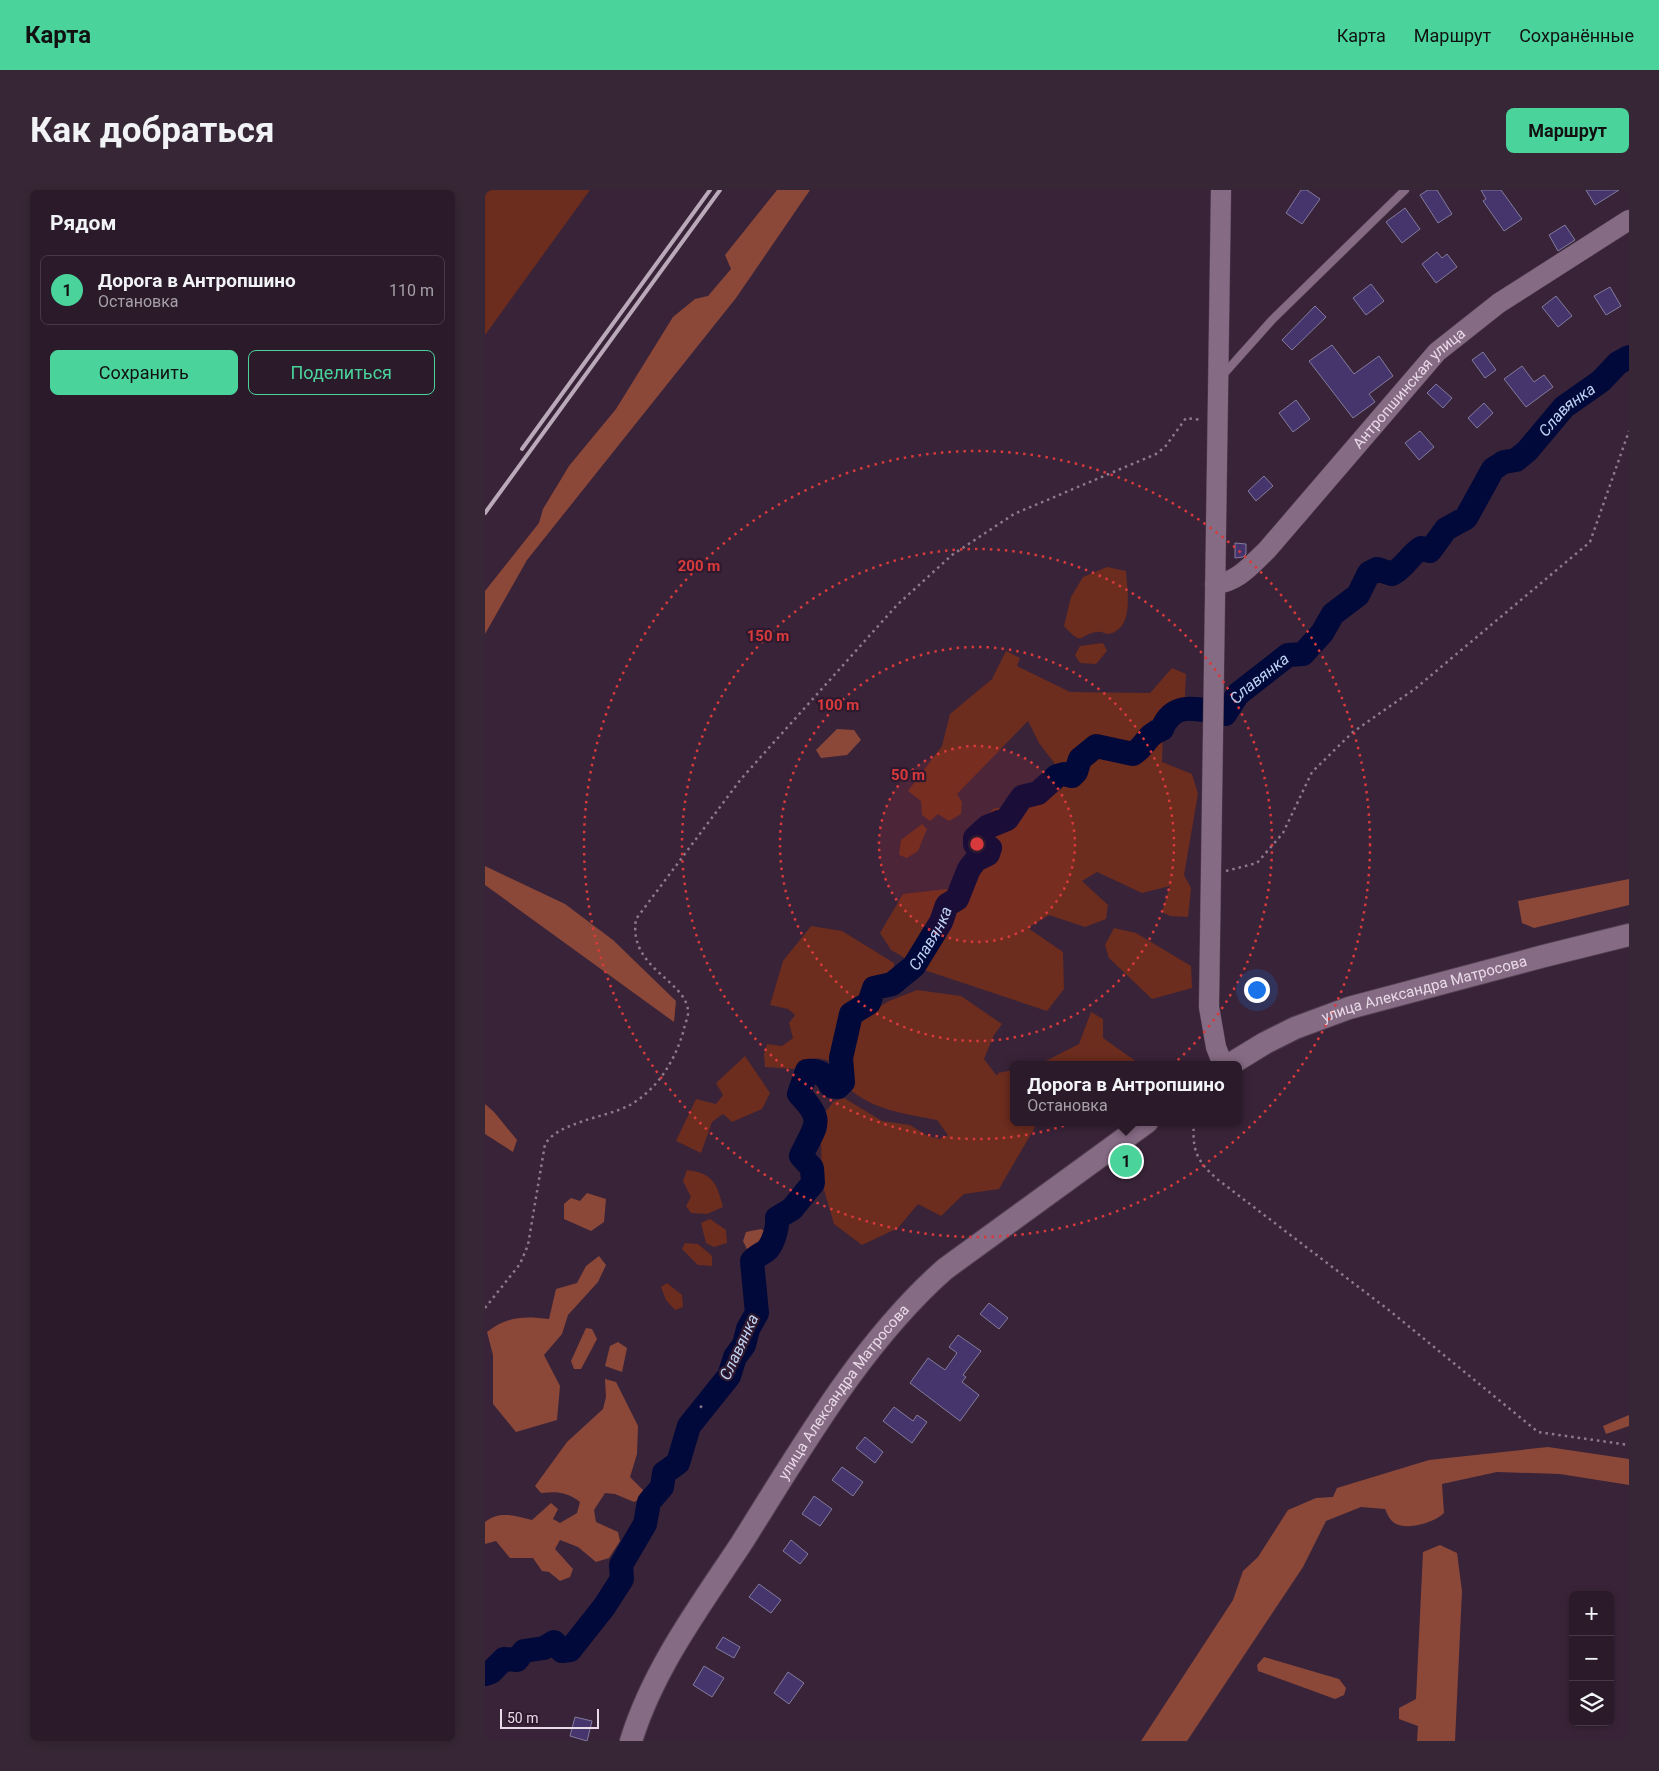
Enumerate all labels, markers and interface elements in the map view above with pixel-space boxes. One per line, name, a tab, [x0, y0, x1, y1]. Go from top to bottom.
text: Карта	[25, 21, 91, 49]
text: Карта	[1337, 25, 1386, 46]
text: Маршрут	[1414, 25, 1491, 46]
text: Сохранённые	[1519, 25, 1634, 46]
button: Маршрут	[1506, 108, 1629, 153]
text: Как добраться	[30, 110, 275, 151]
text: Рядом	[50, 211, 116, 235]
text: Дорога в Антропшино	[98, 269, 296, 292]
text: 1	[62, 281, 72, 300]
text: 110 m	[389, 281, 434, 300]
text: Остановка	[98, 292, 179, 311]
street label: Антропшинская улица	[1349, 324, 1469, 452]
button: Сохранить	[50, 350, 238, 395]
button: Поделиться	[248, 350, 435, 395]
water label: Славянка	[1534, 379, 1599, 440]
text: 200 m	[678, 557, 720, 575]
text: 150 m	[747, 627, 789, 645]
water label: Славянка	[1225, 649, 1292, 707]
text: 100 m	[817, 696, 859, 714]
text: 50 m	[891, 766, 925, 784]
centre of rings	[968, 835, 986, 853]
water label: Славянка	[904, 904, 955, 974]
street label: улица Александра Матросова	[1319, 952, 1529, 1026]
your location	[1244, 977, 1270, 1003]
popup	[1010, 1061, 1242, 1126]
text: Дорога в Антропшино	[1027, 1073, 1225, 1096]
text: Остановка	[1027, 1096, 1108, 1115]
pin: 1	[1110, 1142, 1142, 1180]
street label: улица Александра Матросова	[774, 1301, 913, 1483]
water label: Славянка	[715, 1311, 763, 1383]
map controls	[1569, 1591, 1614, 1726]
button: +	[1569, 1591, 1614, 1636]
button: −	[1569, 1636, 1614, 1681]
button: layers	[1569, 1681, 1614, 1726]
scale bar	[500, 1706, 599, 1729]
text: 50 m	[507, 1710, 539, 1726]

